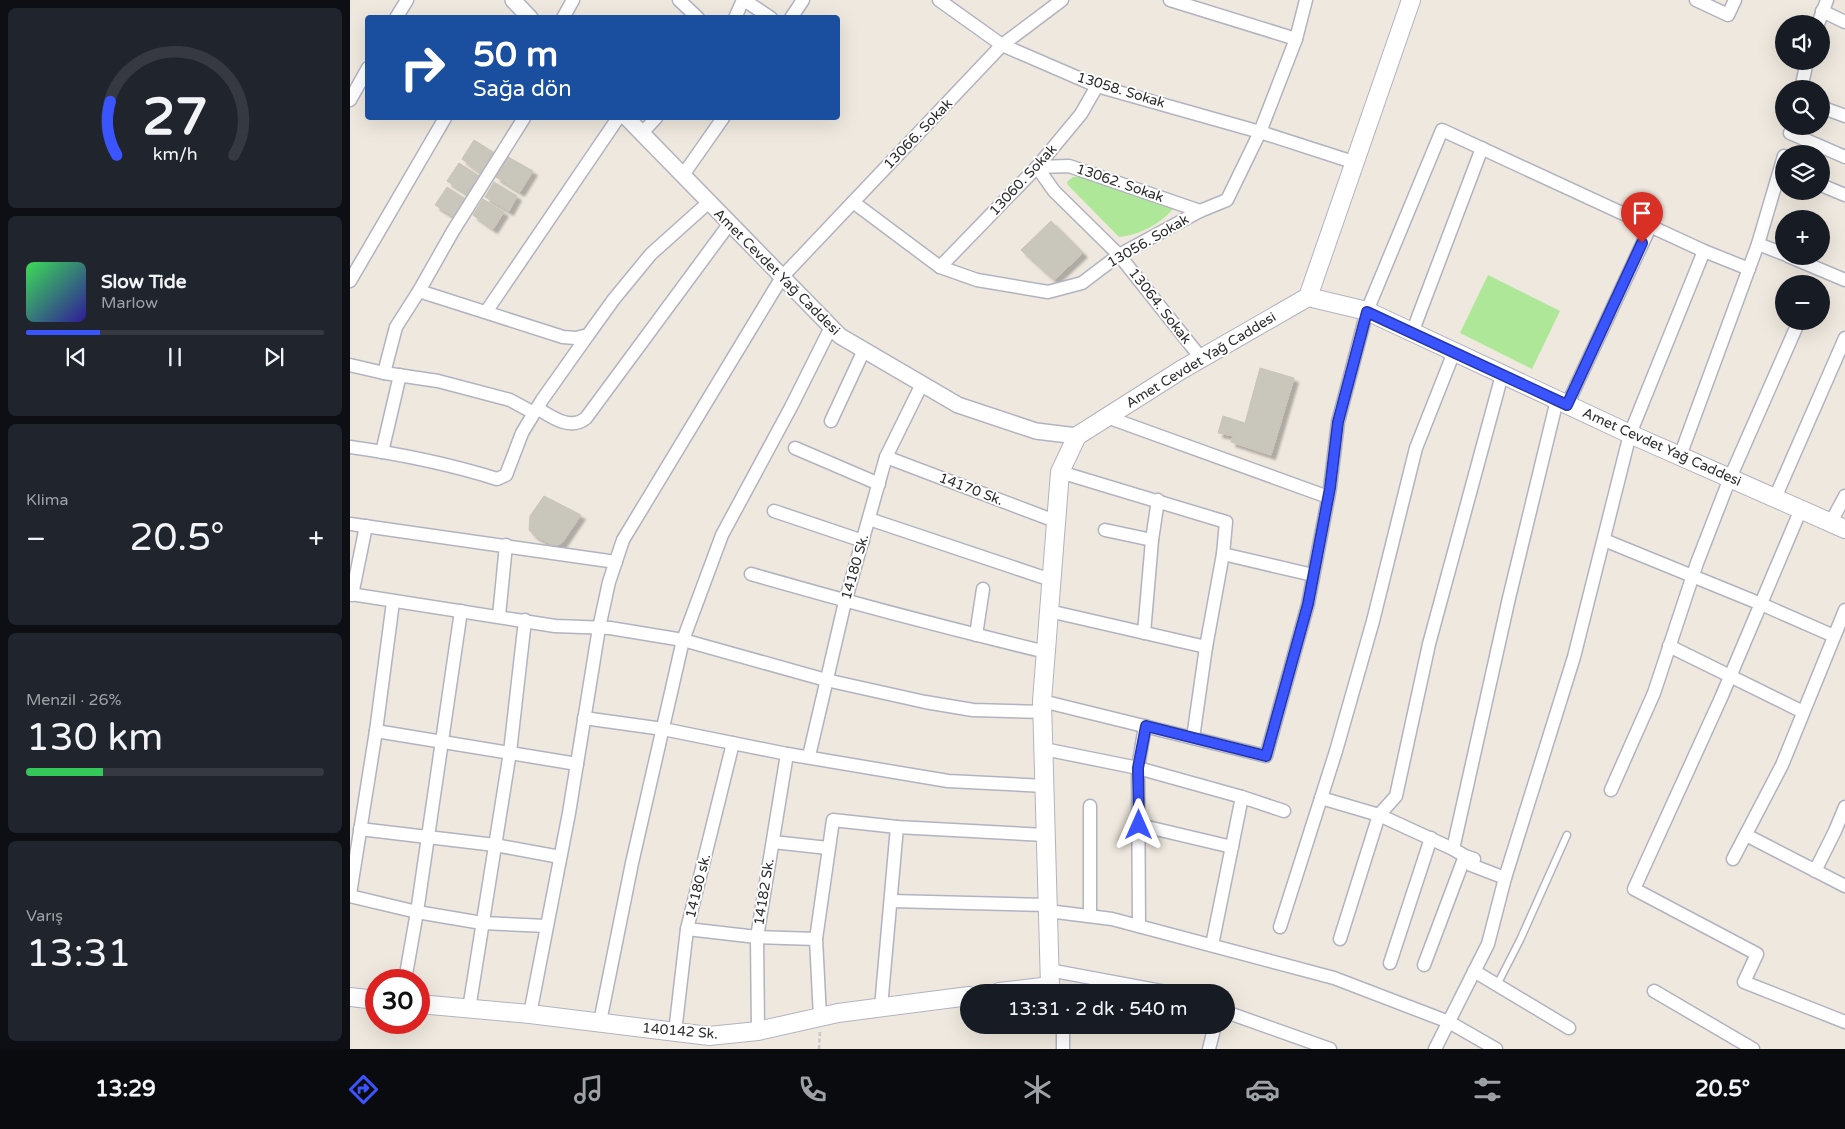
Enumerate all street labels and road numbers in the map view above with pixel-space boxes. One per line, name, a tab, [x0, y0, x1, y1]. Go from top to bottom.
street label: 13058. Sokak	[1075, 69, 1168, 112]
street label: 13066. Sokak	[880, 95, 956, 173]
street label: 13060. Sokak	[986, 141, 1061, 219]
street label: 13062. Sokak	[1074, 160, 1166, 206]
street label: Amet Cevdet Yağ Caddesi	[710, 205, 844, 339]
street label: 13056. Sokak	[1104, 211, 1192, 271]
street label: 13064. Sokak	[1125, 265, 1195, 348]
street label: Amet Cevdet Yağ Caddesi	[1123, 308, 1279, 412]
street label: Amet Cevdet Yağ Caddesi	[1580, 404, 1744, 490]
street label: 14170 Sk.	[936, 469, 1006, 509]
street label: 14180 Sk.	[838, 532, 872, 602]
street label: 14180 sk.	[682, 852, 714, 920]
street label: 14182 Sk.	[750, 857, 778, 927]
street label: 140142 Sk.	[641, 1019, 719, 1043]

